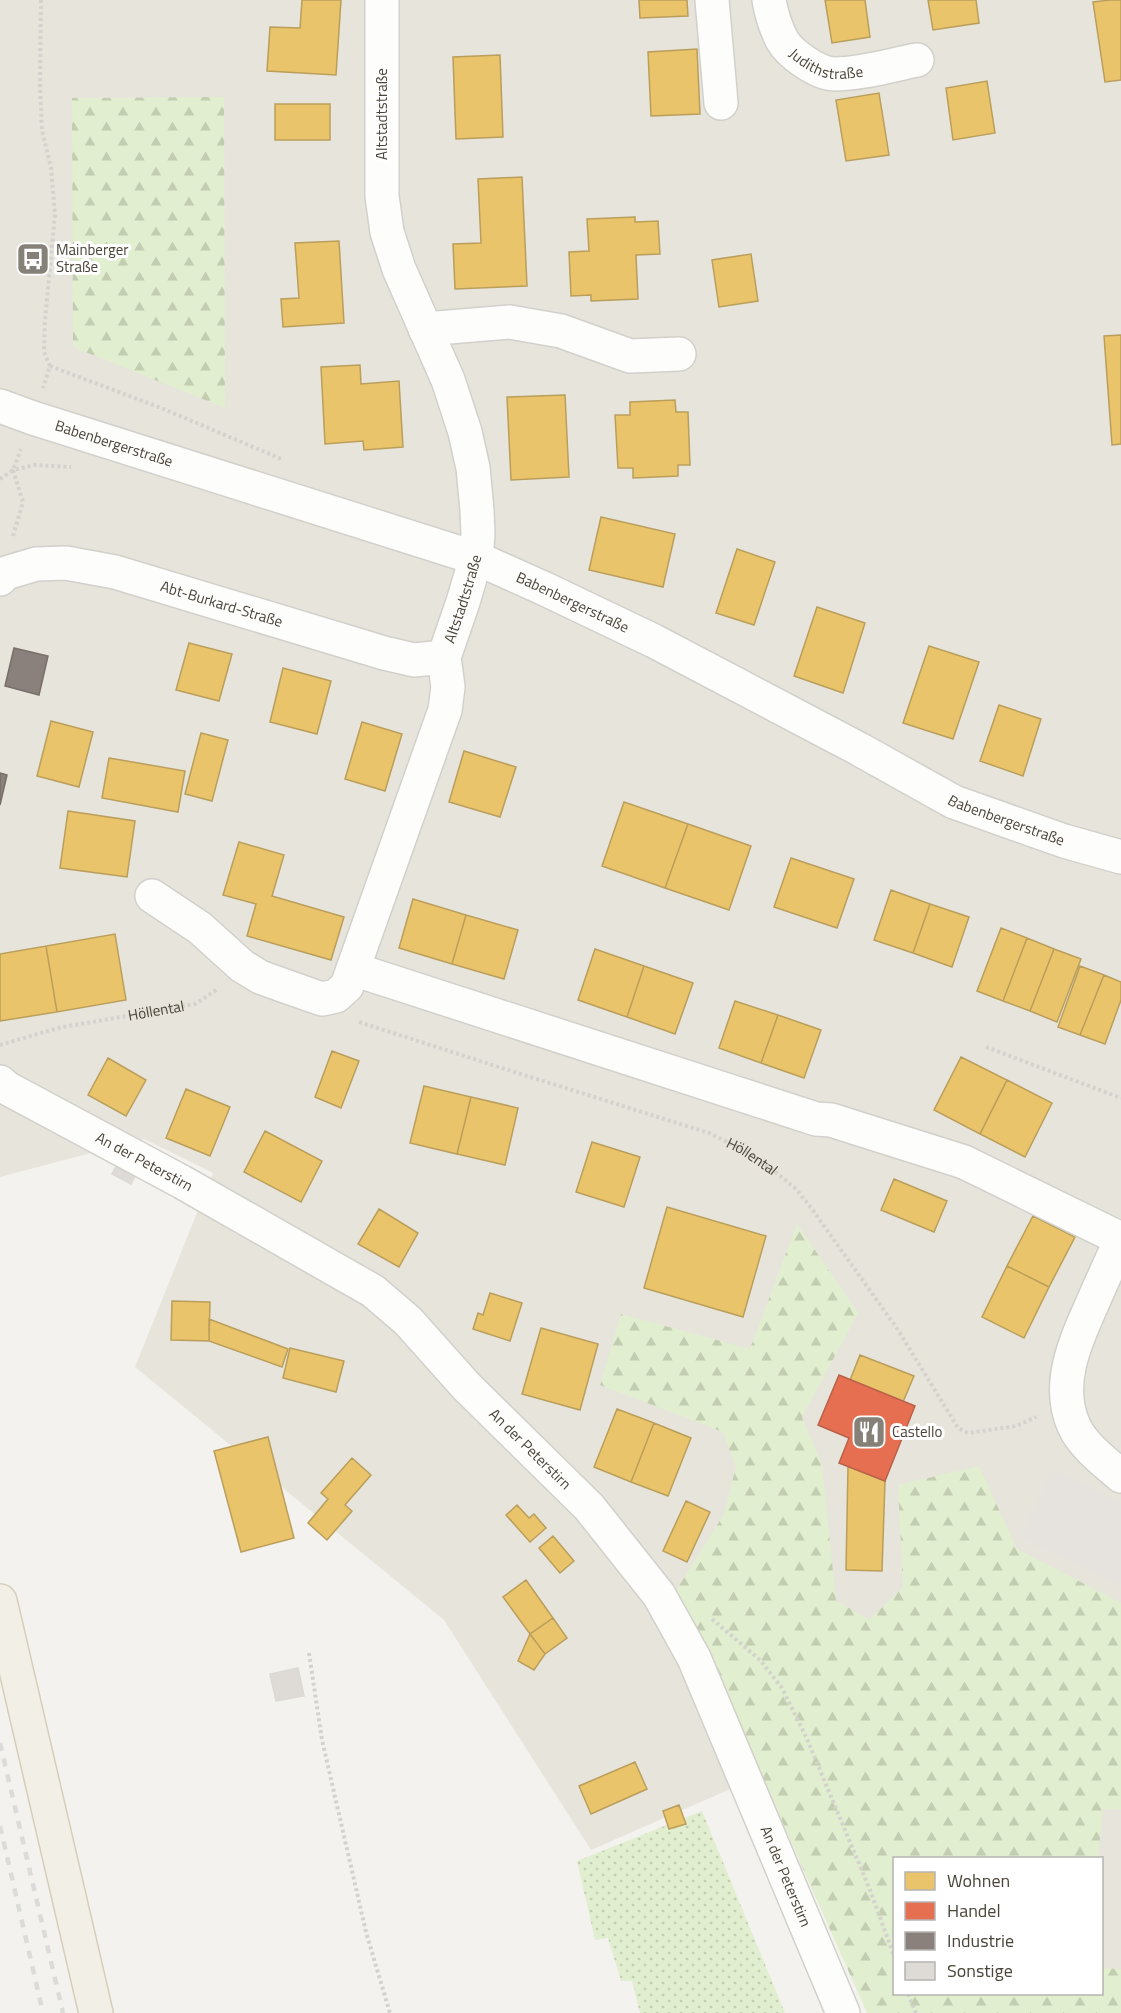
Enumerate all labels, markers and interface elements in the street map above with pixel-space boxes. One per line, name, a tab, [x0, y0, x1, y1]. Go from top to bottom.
street label: Judithstraße	[784, 42, 865, 85]
street label: Altstadtstraße	[370, 68, 393, 160]
place label: Mainberger Straße	[56, 238, 128, 278]
bus stop icon: Mainberger Straße	[15, 241, 51, 277]
street label: Babenbergerstraße	[52, 414, 176, 473]
street label: Altstadtstraße	[438, 552, 487, 646]
street label: Babenbergerstraße	[513, 565, 633, 638]
street label: Abt-Burkard-Straße	[158, 574, 286, 633]
street label: Babenbergerstraße	[944, 789, 1068, 851]
street label: Höllental	[126, 994, 186, 1027]
street label: An der Peterstirn	[92, 1126, 197, 1197]
street label: Höllental	[723, 1131, 783, 1180]
street label: An der Peterstirn	[484, 1403, 577, 1495]
restaurant icon: Castello	[851, 1414, 887, 1450]
place label: Castello	[892, 1420, 942, 1443]
street label: An der Peterstirn	[755, 1822, 818, 1930]
legend	[893, 1857, 1103, 1995]
text: Wohnen	[947, 1867, 1010, 1894]
text: Handel	[947, 1897, 1001, 1924]
text: Industrie	[947, 1927, 1014, 1954]
text: Sonstige	[947, 1957, 1013, 1984]

